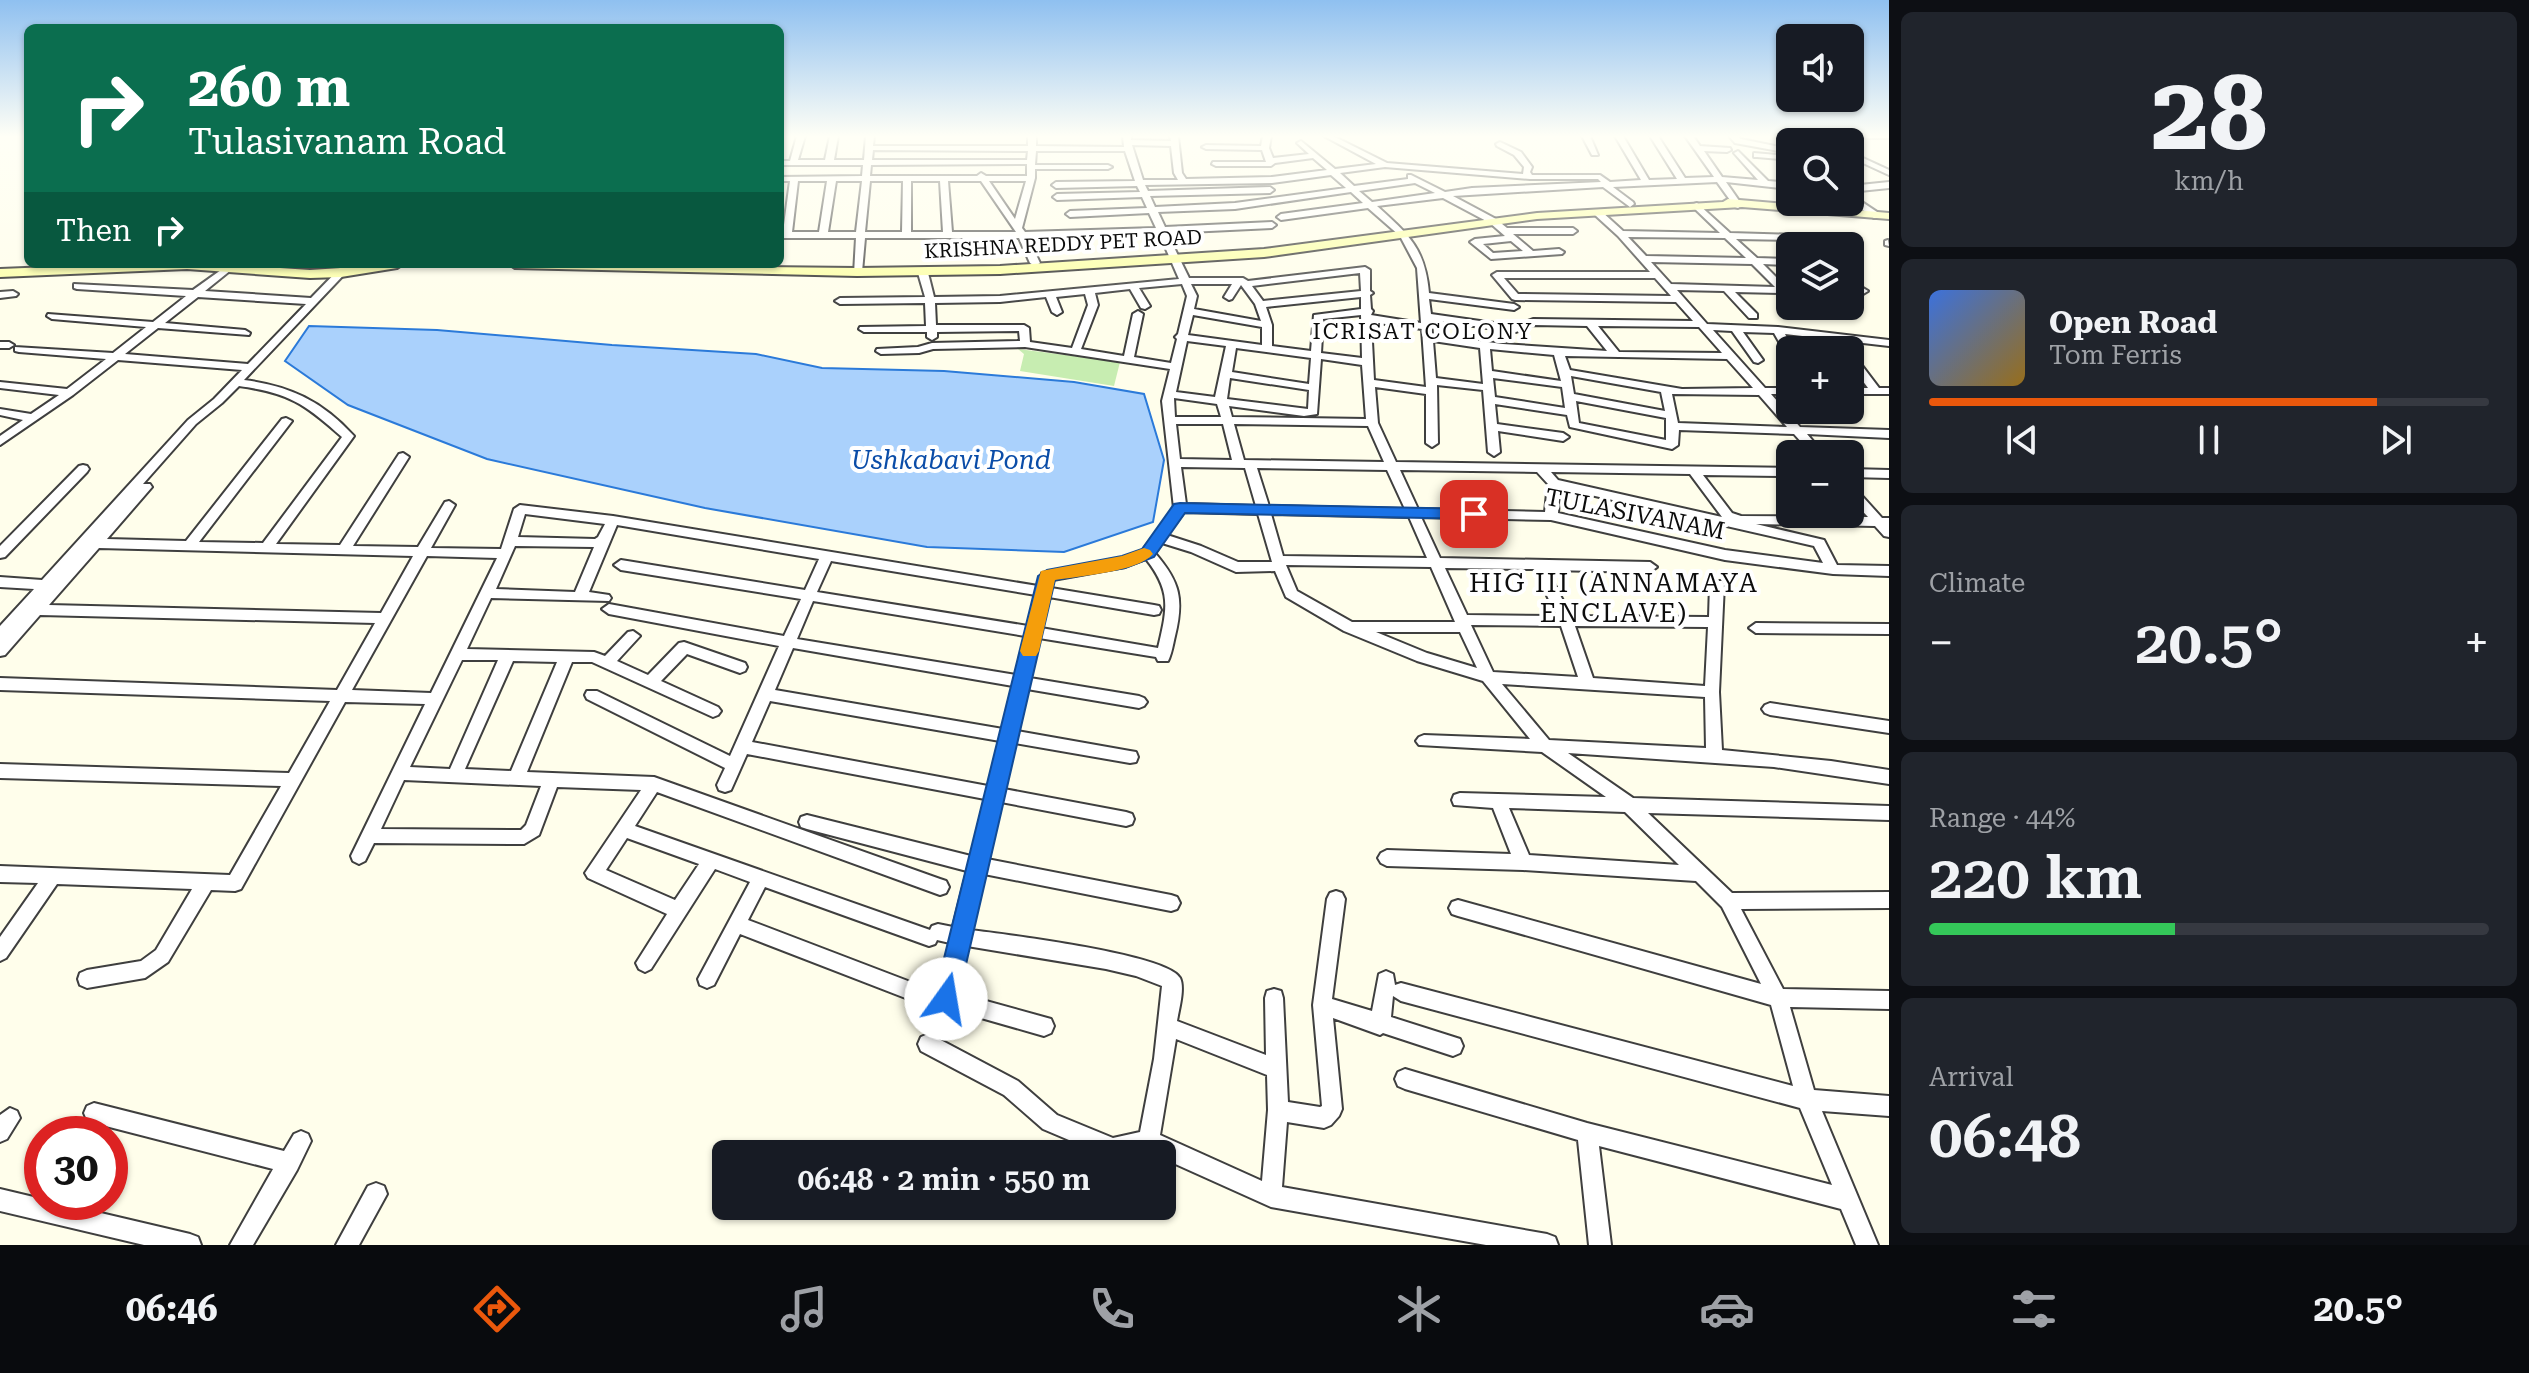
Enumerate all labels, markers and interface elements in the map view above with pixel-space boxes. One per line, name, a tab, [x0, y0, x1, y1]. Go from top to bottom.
map controls	[1776, 24, 1864, 528]
button: sound	[1776, 24, 1864, 112]
text: 28	[2151, 53, 2267, 174]
text: 260 m	[188, 54, 350, 120]
icon: right	[56, 56, 160, 160]
text: Tulasivanam Road	[188, 121, 506, 163]
button: search	[1776, 128, 1864, 216]
text: km/h	[2174, 166, 2244, 196]
icon: right	[147, 208, 191, 252]
text: Then	[56, 213, 131, 248]
street label: KRISHNA REDDY PET ROAD	[924, 225, 1202, 263]
button: layers	[1776, 232, 1864, 320]
text: Open Road	[2049, 305, 2217, 340]
district label: ICRISAT COLONY	[1313, 319, 1533, 344]
button: +	[1776, 336, 1864, 424]
text: Tom Ferris	[2049, 340, 2182, 370]
icon: previous	[2000, 418, 2044, 462]
icon: pause	[2187, 418, 2231, 462]
icon: next	[2374, 418, 2418, 462]
button: −	[1776, 440, 1864, 528]
water label: Ushkabavi Pond	[851, 445, 1051, 475]
pin	[1440, 480, 1508, 548]
street label: TULASIVANAM	[1543, 483, 1727, 545]
icon: arrive	[1452, 492, 1496, 536]
district label: HIG III (ANNAMAYA ENCLAVE)	[1469, 568, 1759, 628]
text: Climate	[1929, 568, 2025, 598]
text: 20.5°	[2135, 607, 2283, 678]
text: −	[1929, 617, 1954, 669]
text: +	[2464, 617, 2489, 669]
text: Range · 44%	[1929, 803, 2075, 833]
text: 220 km	[1929, 842, 2142, 913]
position arrow	[904, 957, 988, 1041]
text: Arrival	[1929, 1062, 2014, 1092]
text: 06:48	[1929, 1101, 2081, 1172]
speed limit sign: 30	[24, 1116, 128, 1220]
text: 06:48 · 2 min · 550 m	[798, 1162, 1090, 1197]
icon: directions	[469, 1281, 525, 1337]
icon: music	[776, 1281, 832, 1337]
icon: phone	[1084, 1281, 1140, 1337]
icon: climate	[1391, 1281, 1447, 1337]
icon: car	[1699, 1281, 1755, 1337]
icon: filters	[2006, 1281, 2062, 1337]
text: 06:46	[126, 1288, 218, 1330]
text: 20.5°	[2313, 1288, 2403, 1330]

